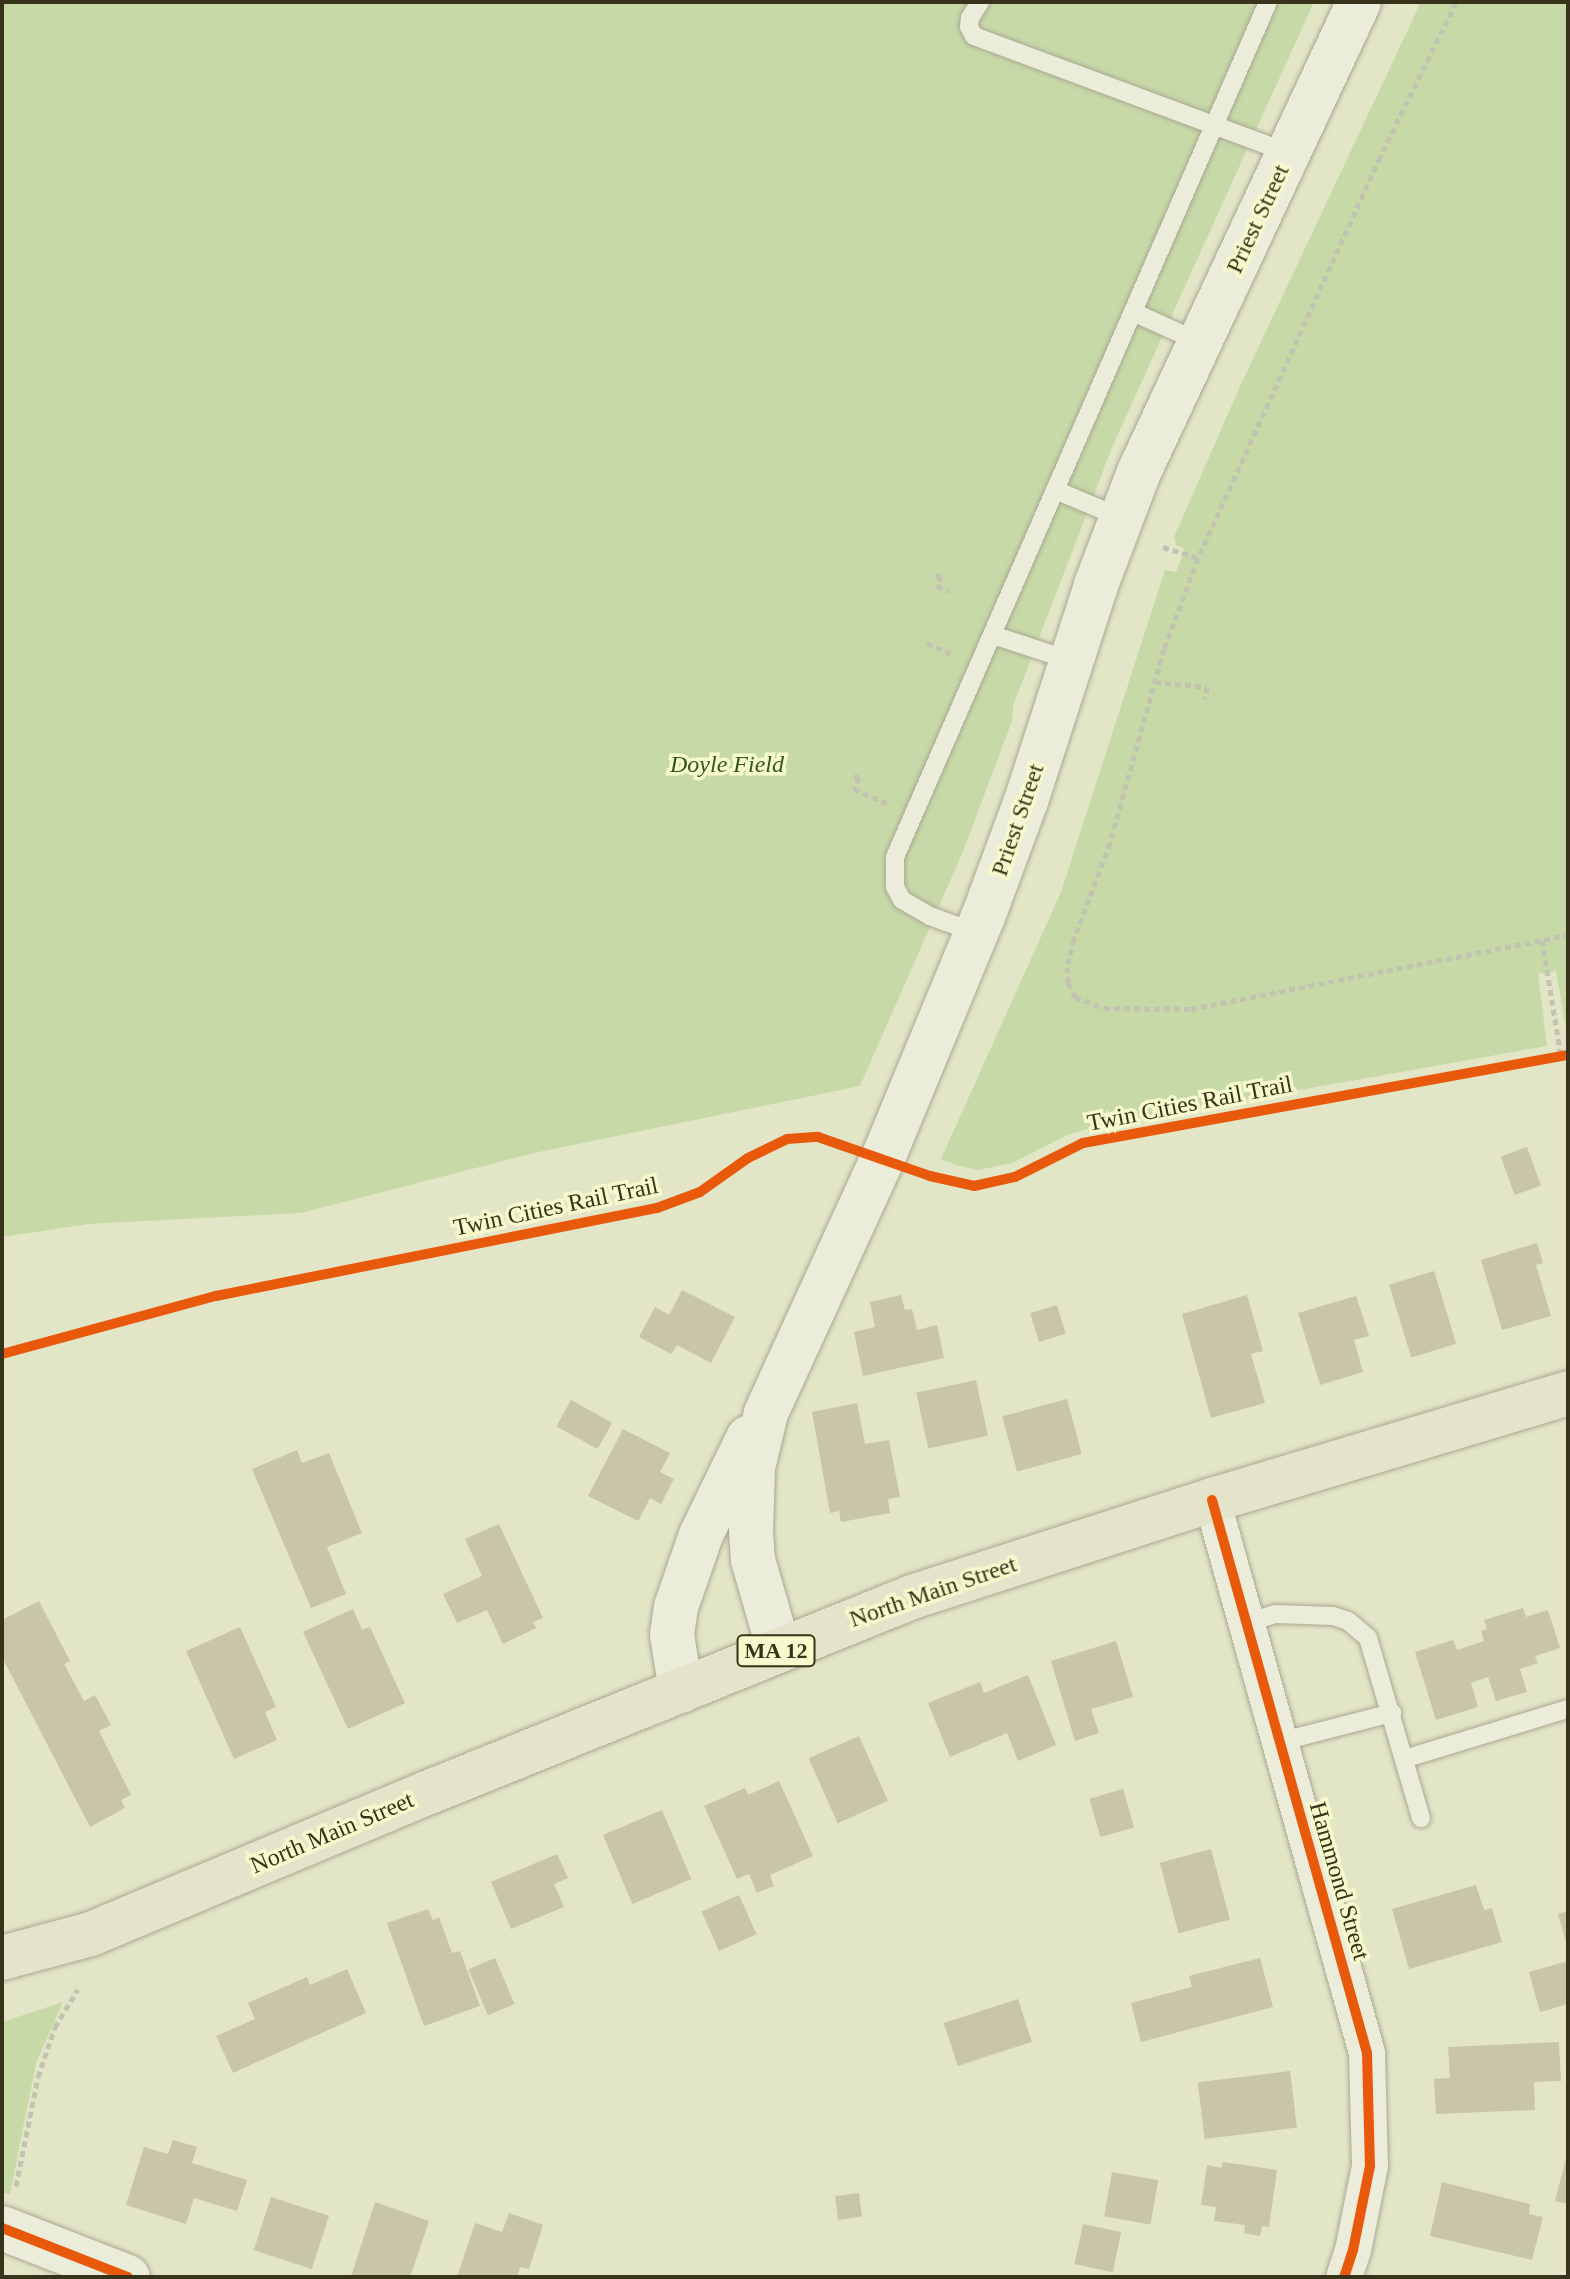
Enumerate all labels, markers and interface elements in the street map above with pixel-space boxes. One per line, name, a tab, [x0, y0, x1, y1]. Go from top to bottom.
street label: Priest Street	[1220, 160, 1296, 278]
park label: Doyle Field	[670, 751, 784, 779]
street label: Priest Street	[985, 760, 1051, 880]
street label: Twin Cities Rail Trail	[1085, 1070, 1295, 1138]
street label: Twin Cities Rail Trail	[451, 1171, 661, 1243]
street label: North Main Street	[846, 1550, 1020, 1634]
road number: MA 12	[734, 1633, 818, 1669]
street label: North Main Street	[246, 1786, 418, 1880]
street label: Hammond Street	[1303, 1799, 1375, 1963]

